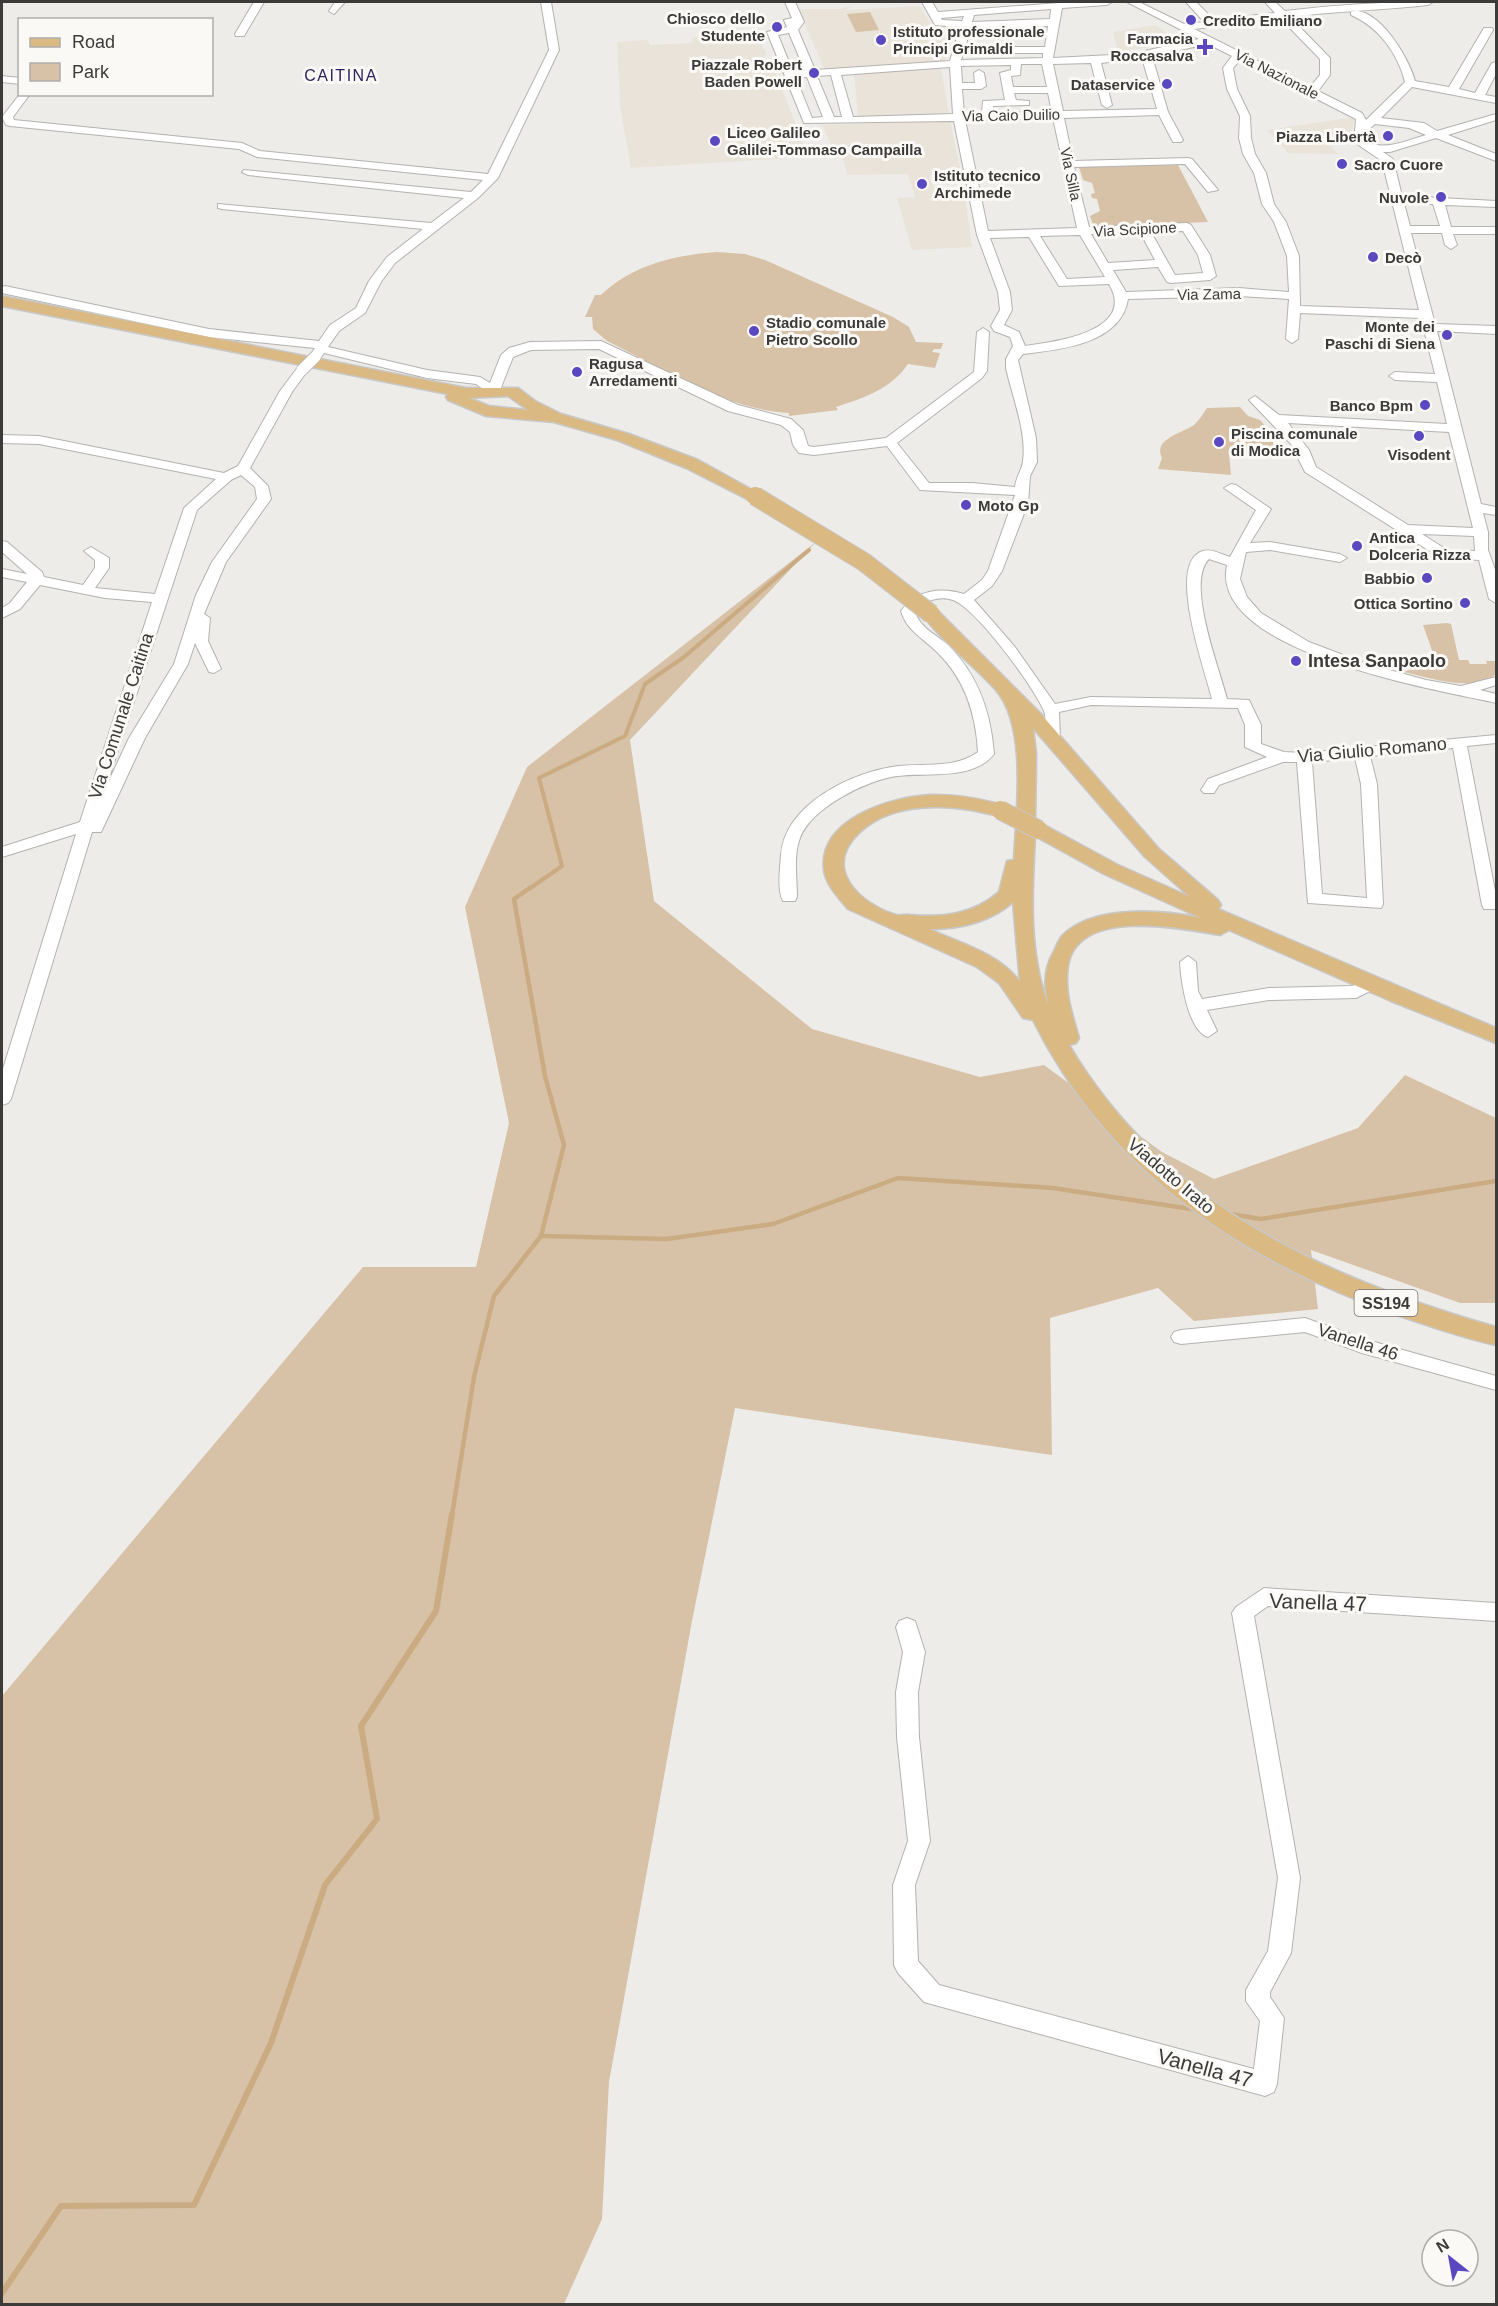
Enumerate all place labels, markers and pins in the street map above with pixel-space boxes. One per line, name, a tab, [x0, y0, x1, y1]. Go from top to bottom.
place label: Chiosco dello Studente	[667, 10, 765, 44]
place label: Credito Emiliano	[1203, 12, 1322, 29]
marker: Credito Emiliano	[1184, 13, 1198, 27]
marker: Chiosco dello Studente	[770, 20, 784, 34]
place label: Istituto professionale Principi Grimaldi	[893, 23, 1045, 57]
place label: Farmacia Roccasalva	[1110, 30, 1194, 64]
marker: Istituto professionale Principi Grimaldi	[874, 33, 888, 47]
marker: Farmacia Roccasalva	[1198, 40, 1212, 54]
place label: Piazzale Robert Baden Powell	[691, 56, 802, 90]
marker: Piazzale Robert Baden Powell	[807, 66, 821, 80]
place label: Dataservice	[1071, 76, 1155, 93]
marker: Dataservice	[1160, 77, 1174, 91]
place label: Liceo Galileo Galilei-Tommaso Campailla	[727, 124, 922, 158]
place label: Piazza Libertà	[1276, 128, 1377, 145]
marker: Piazza Libertà	[1381, 129, 1395, 143]
marker: Liceo Galileo Galilei-Tommaso Campailla	[708, 134, 722, 148]
place label: Sacro Cuore	[1354, 156, 1443, 173]
marker: Sacro Cuore	[1335, 157, 1349, 171]
place label: Istituto tecnico Archimede	[934, 167, 1041, 201]
marker: Istituto tecnico Archimede	[915, 177, 929, 191]
place label: Nuvole	[1379, 189, 1429, 206]
marker: Nuvole	[1434, 190, 1448, 204]
place label: Decò	[1385, 249, 1422, 266]
marker: Decò	[1366, 250, 1380, 264]
place label: Stadio comunale Pietro Scollo	[766, 314, 886, 348]
place label: Monte dei Paschi di Siena	[1325, 318, 1436, 352]
marker: Stadio comunale Pietro Scollo	[747, 324, 761, 338]
marker: Monte dei Paschi di Siena	[1440, 328, 1454, 342]
place label: Ragusa Arredamenti	[589, 355, 677, 389]
marker: Ragusa Arredamenti	[570, 365, 584, 379]
place label: Banco Bpm	[1330, 397, 1413, 414]
marker: Banco Bpm	[1418, 398, 1432, 412]
place label: Piscina comunale di Modica	[1231, 425, 1358, 459]
marker: Visodent	[1412, 429, 1426, 443]
marker: Piscina comunale di Modica	[1212, 435, 1226, 449]
place label: Visodent	[1387, 446, 1451, 463]
place label: Moto Gp	[978, 497, 1039, 514]
marker: Moto Gp	[959, 498, 973, 512]
place label: Antica Dolceria Rizza	[1369, 529, 1471, 563]
marker: Antica Dolceria Rizza	[1350, 539, 1364, 553]
place label: Babbio	[1364, 570, 1415, 587]
marker: Babbio	[1420, 571, 1434, 585]
place label: Ottica Sortino	[1354, 595, 1453, 612]
marker: Ottica Sortino	[1458, 596, 1472, 610]
place label: Intesa Sanpaolo	[1308, 651, 1446, 671]
marker: Intesa Sanpaolo	[1289, 654, 1303, 668]

